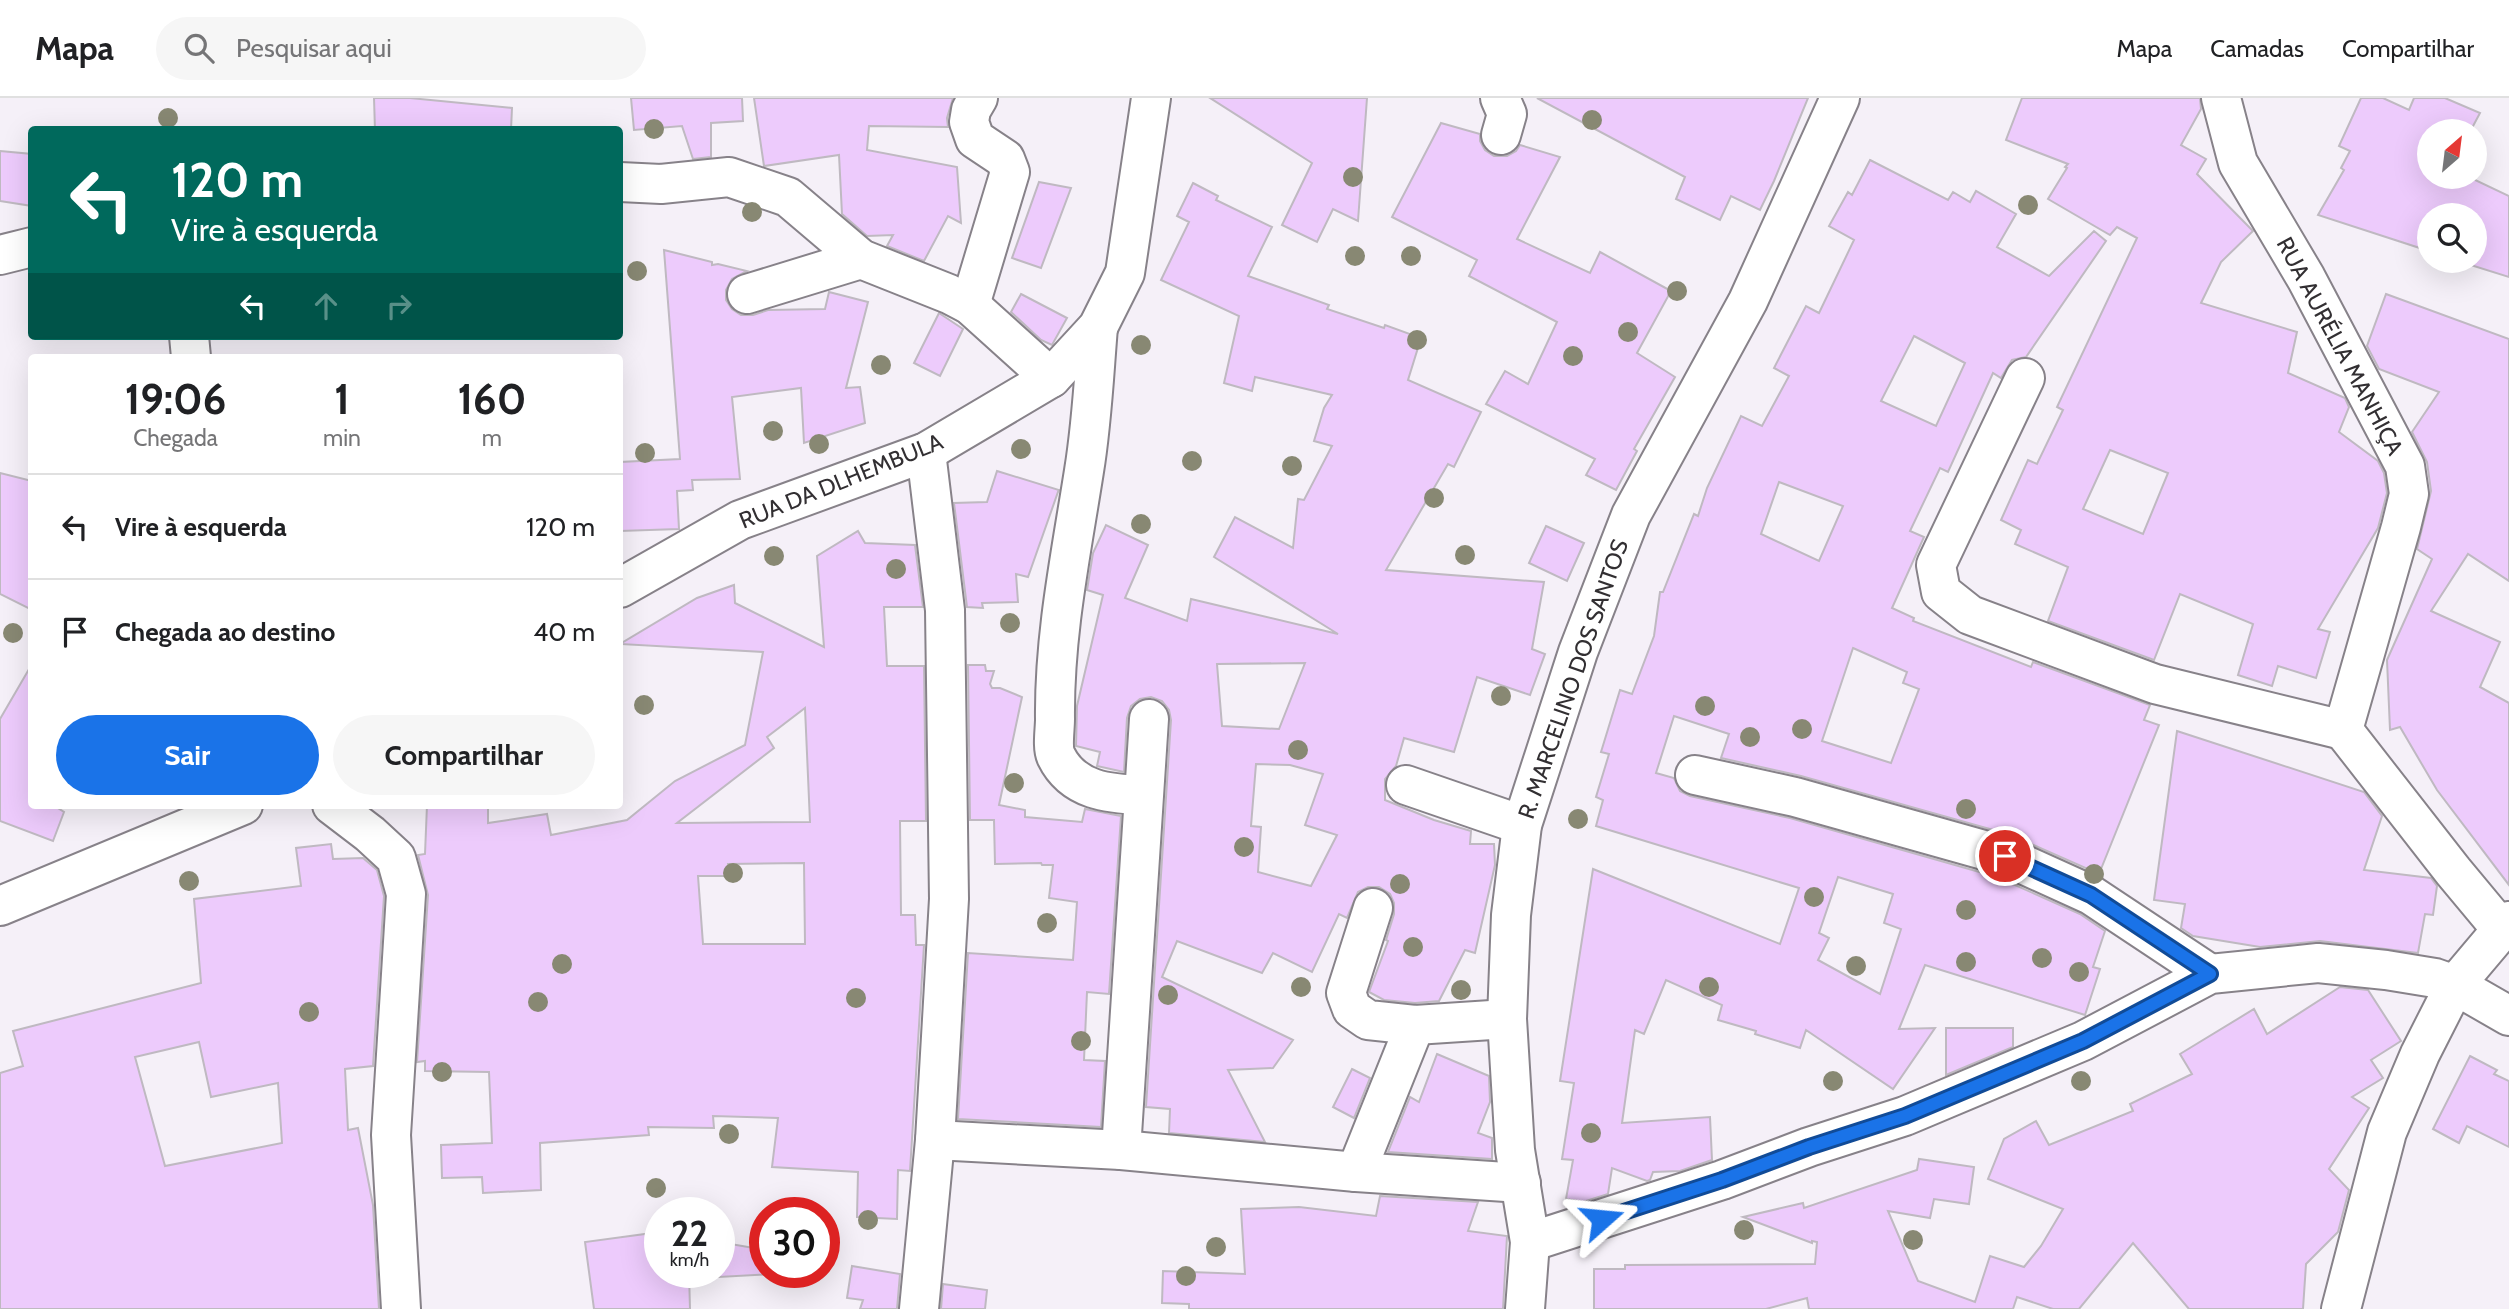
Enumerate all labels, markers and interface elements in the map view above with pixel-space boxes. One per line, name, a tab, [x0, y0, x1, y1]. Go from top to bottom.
search box	[156, 17, 646, 80]
text: Mapa	[35, 28, 114, 68]
icon: search	[180, 29, 218, 67]
text: Pesquisar aqui	[236, 32, 392, 64]
text: Mapa	[2116, 34, 2172, 63]
text: Camadas	[2210, 34, 2304, 63]
text: Compartilhar	[2342, 34, 2474, 63]
north arrow	[2417, 119, 2487, 189]
map controls	[2417, 119, 2487, 273]
text: 120 m	[171, 150, 303, 209]
icon: left	[56, 154, 147, 245]
button: search	[2417, 203, 2487, 273]
text: Vire à esquerda	[171, 210, 378, 249]
street label: RUA AURÉLIA MANHIÇA	[2271, 232, 2410, 460]
icon: left	[234, 287, 272, 325]
icon: ahead	[307, 287, 345, 325]
icon: right	[380, 287, 418, 325]
text: 19:06	[125, 373, 226, 425]
text: 1	[334, 373, 350, 425]
text: 160	[458, 373, 526, 425]
text: Chegada	[133, 424, 218, 452]
text: min	[323, 424, 361, 452]
text: m	[482, 424, 502, 452]
street label: RUA DA DLHEMBULA	[735, 427, 947, 535]
icon: left	[56, 508, 94, 546]
text: Vire à esquerda	[115, 511, 287, 543]
text: 120 m	[526, 511, 595, 543]
street label: R. MARCELINO DOS SANTOS	[1512, 536, 1634, 822]
icon: arrive	[56, 613, 94, 651]
text: Chegada ao destino	[115, 616, 335, 648]
text: 40 m	[533, 616, 595, 648]
button: Sair	[56, 715, 319, 795]
button: Compartilhar	[333, 715, 595, 795]
pin	[1975, 826, 2035, 886]
icon: arrive	[1986, 837, 2024, 875]
position arrow	[1565, 1182, 1639, 1256]
speed limit sign: 30	[749, 1197, 840, 1288]
text: 22	[671, 1212, 708, 1255]
text: km/h	[670, 1249, 709, 1271]

